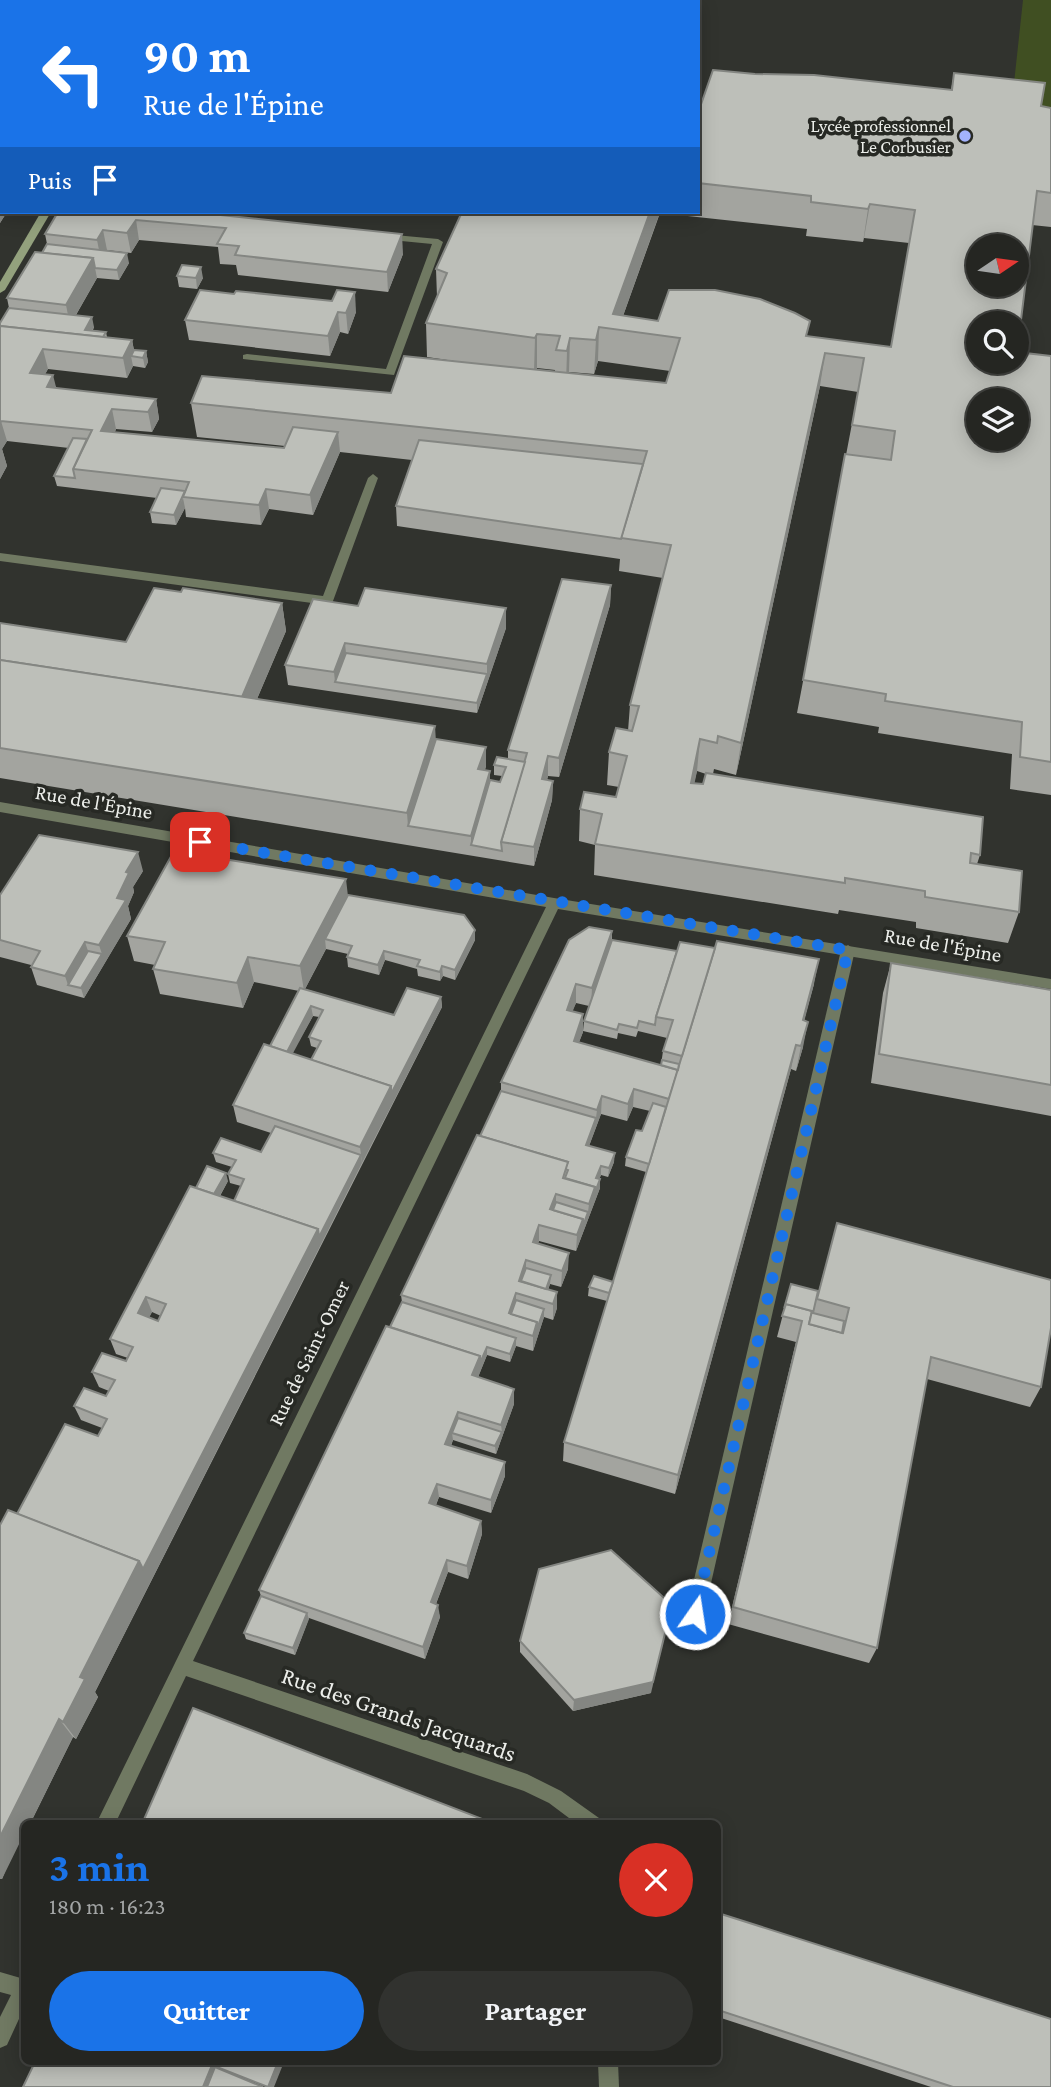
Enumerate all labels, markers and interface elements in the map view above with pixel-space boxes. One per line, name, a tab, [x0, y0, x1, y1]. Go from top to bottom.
icon: left	[28, 28, 119, 119]
text: 90 m	[143, 28, 250, 83]
text: Rue de l'Épine	[143, 86, 324, 122]
place label: Lycée professionnel Le Corbusier	[810, 116, 952, 157]
marker: Lycée professionnel Le Corbusier	[957, 128, 973, 144]
icon: arrive	[86, 161, 124, 199]
text: Puis	[28, 166, 72, 195]
north arrow	[966, 234, 1029, 298]
map controls	[966, 234, 1029, 451]
button: search	[966, 311, 1029, 374]
button: layers	[966, 388, 1029, 451]
street label: Rue de l'Épine	[33, 780, 155, 824]
pin	[170, 812, 230, 872]
icon: arrive	[181, 823, 219, 861]
street label: Rue de l'Épine	[882, 923, 1004, 967]
street label: Rue de Saint-Omer	[263, 1276, 355, 1429]
position arrow	[658, 1577, 732, 1651]
street label: Rue des Grands Jacquards	[278, 1661, 520, 1767]
text: 3 min	[49, 1843, 149, 1890]
button: close	[619, 1843, 693, 1917]
text: 180 m · 16:23	[49, 1893, 165, 1919]
button: Quitter	[49, 1971, 364, 2051]
button: Partager	[378, 1971, 693, 2051]

